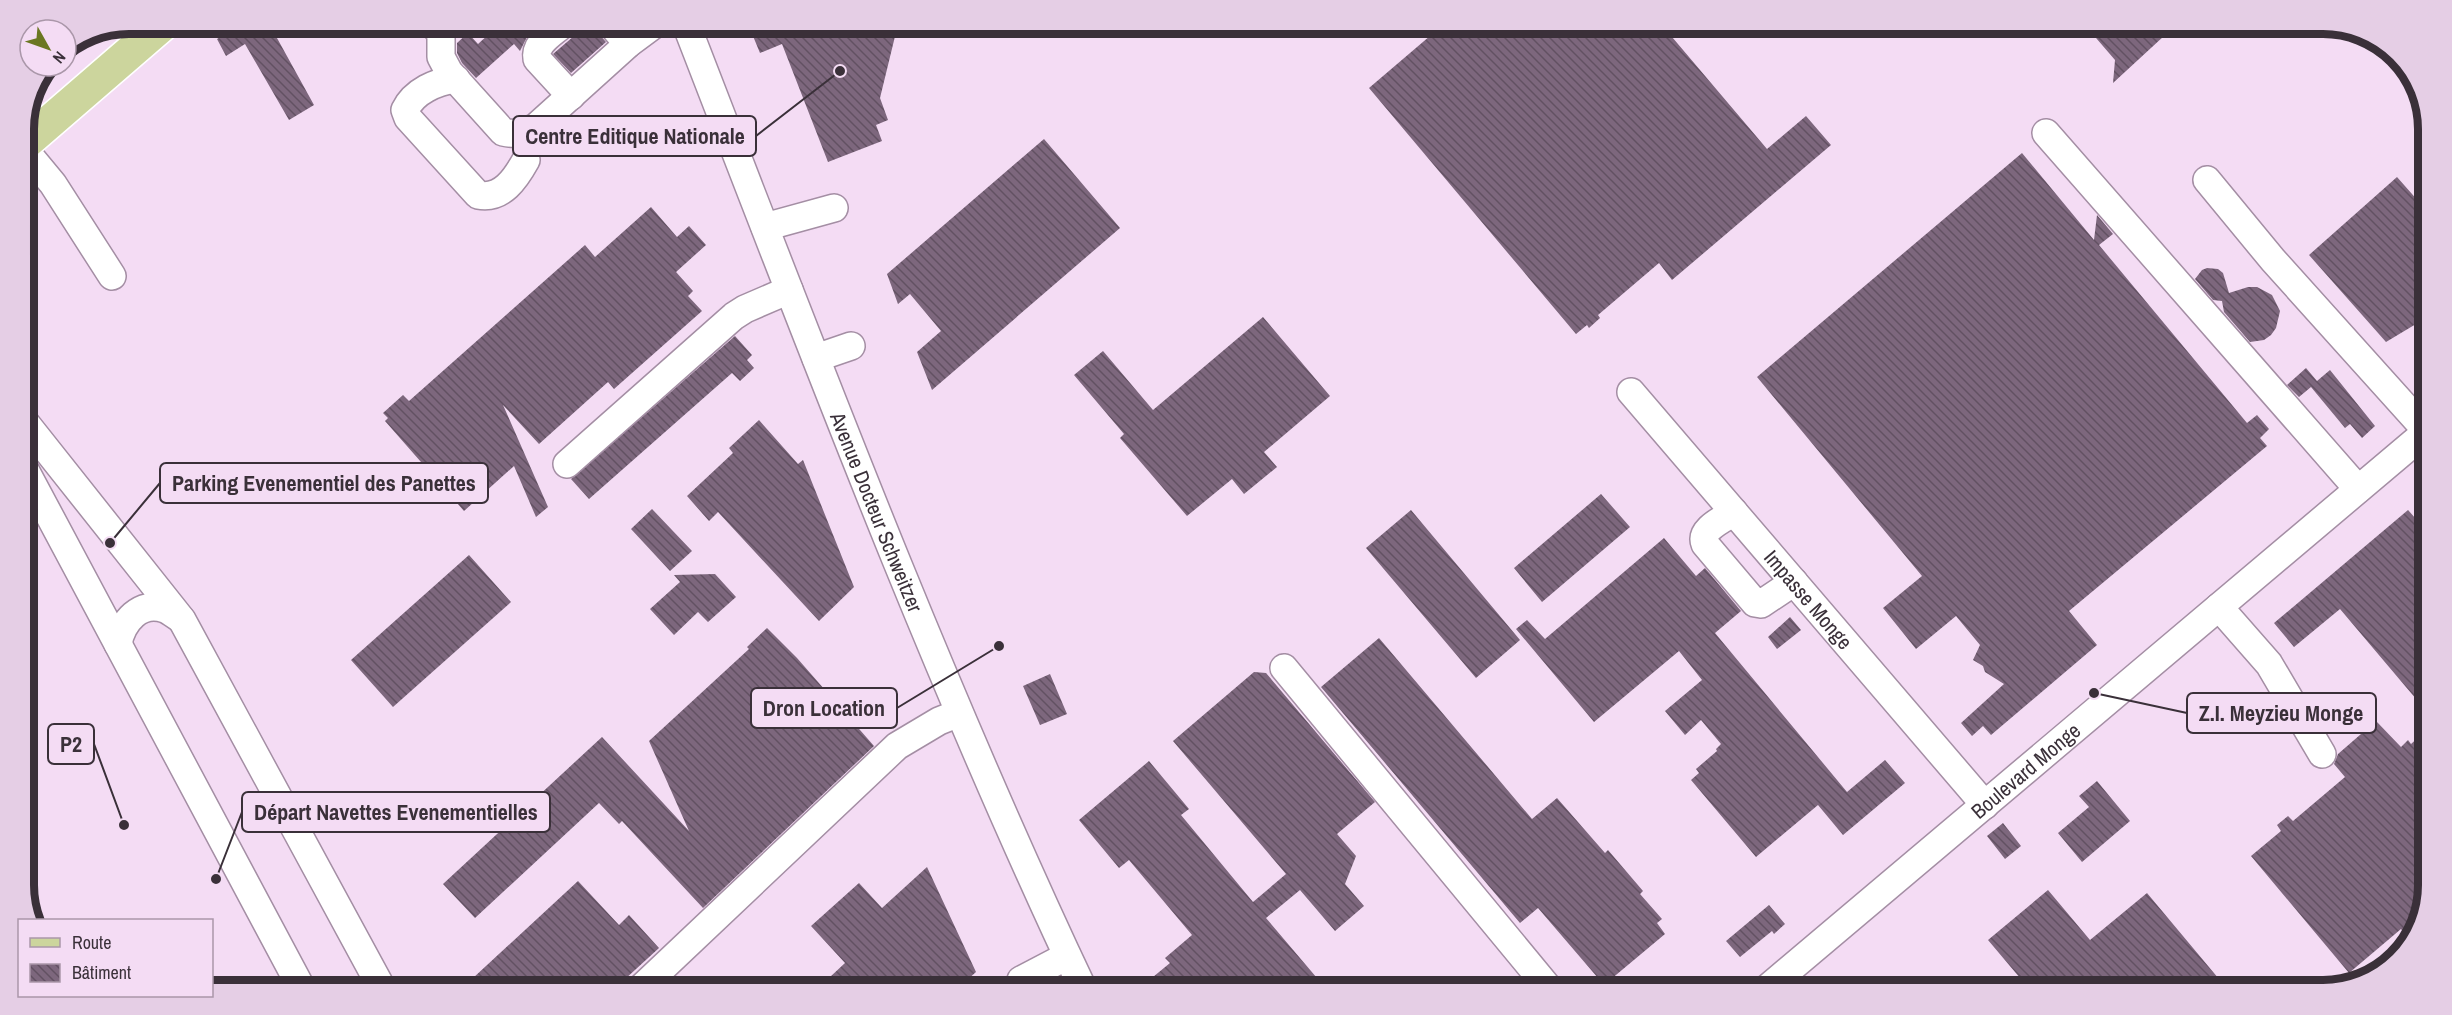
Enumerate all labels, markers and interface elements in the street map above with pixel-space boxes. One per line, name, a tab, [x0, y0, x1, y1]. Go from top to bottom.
north arrow	[18, 18, 78, 78]
text: N	[48, 47, 71, 68]
callout: Centre Editique Nationale	[513, 116, 756, 156]
text: Centre Editique Nationale	[525, 121, 745, 151]
street label: Avenue Docteur Schweitzer	[823, 407, 930, 617]
callout: Parking Evenementiel des Panettes	[160, 463, 488, 503]
text: Parking Evenementiel des Panettes	[172, 468, 476, 498]
street label: Impasse Monge	[1758, 543, 1860, 655]
callout: Dron Location	[751, 688, 897, 728]
text: Dron Location	[763, 693, 885, 723]
callout: Z.I. Meyzieu Monge	[2187, 693, 2376, 733]
text: Z.I. Meyzieu Monge	[2199, 698, 2363, 728]
street label: Boulevard Monge	[1964, 716, 2086, 825]
callout: P2	[48, 724, 94, 764]
text: P2	[60, 729, 82, 759]
callout: Départ Navettes Evenementielles	[242, 792, 550, 832]
text: Départ Navettes Evenementielles	[254, 797, 538, 827]
legend	[18, 919, 213, 997]
text: Route	[72, 930, 111, 955]
text: Bâtiment	[72, 960, 131, 985]

